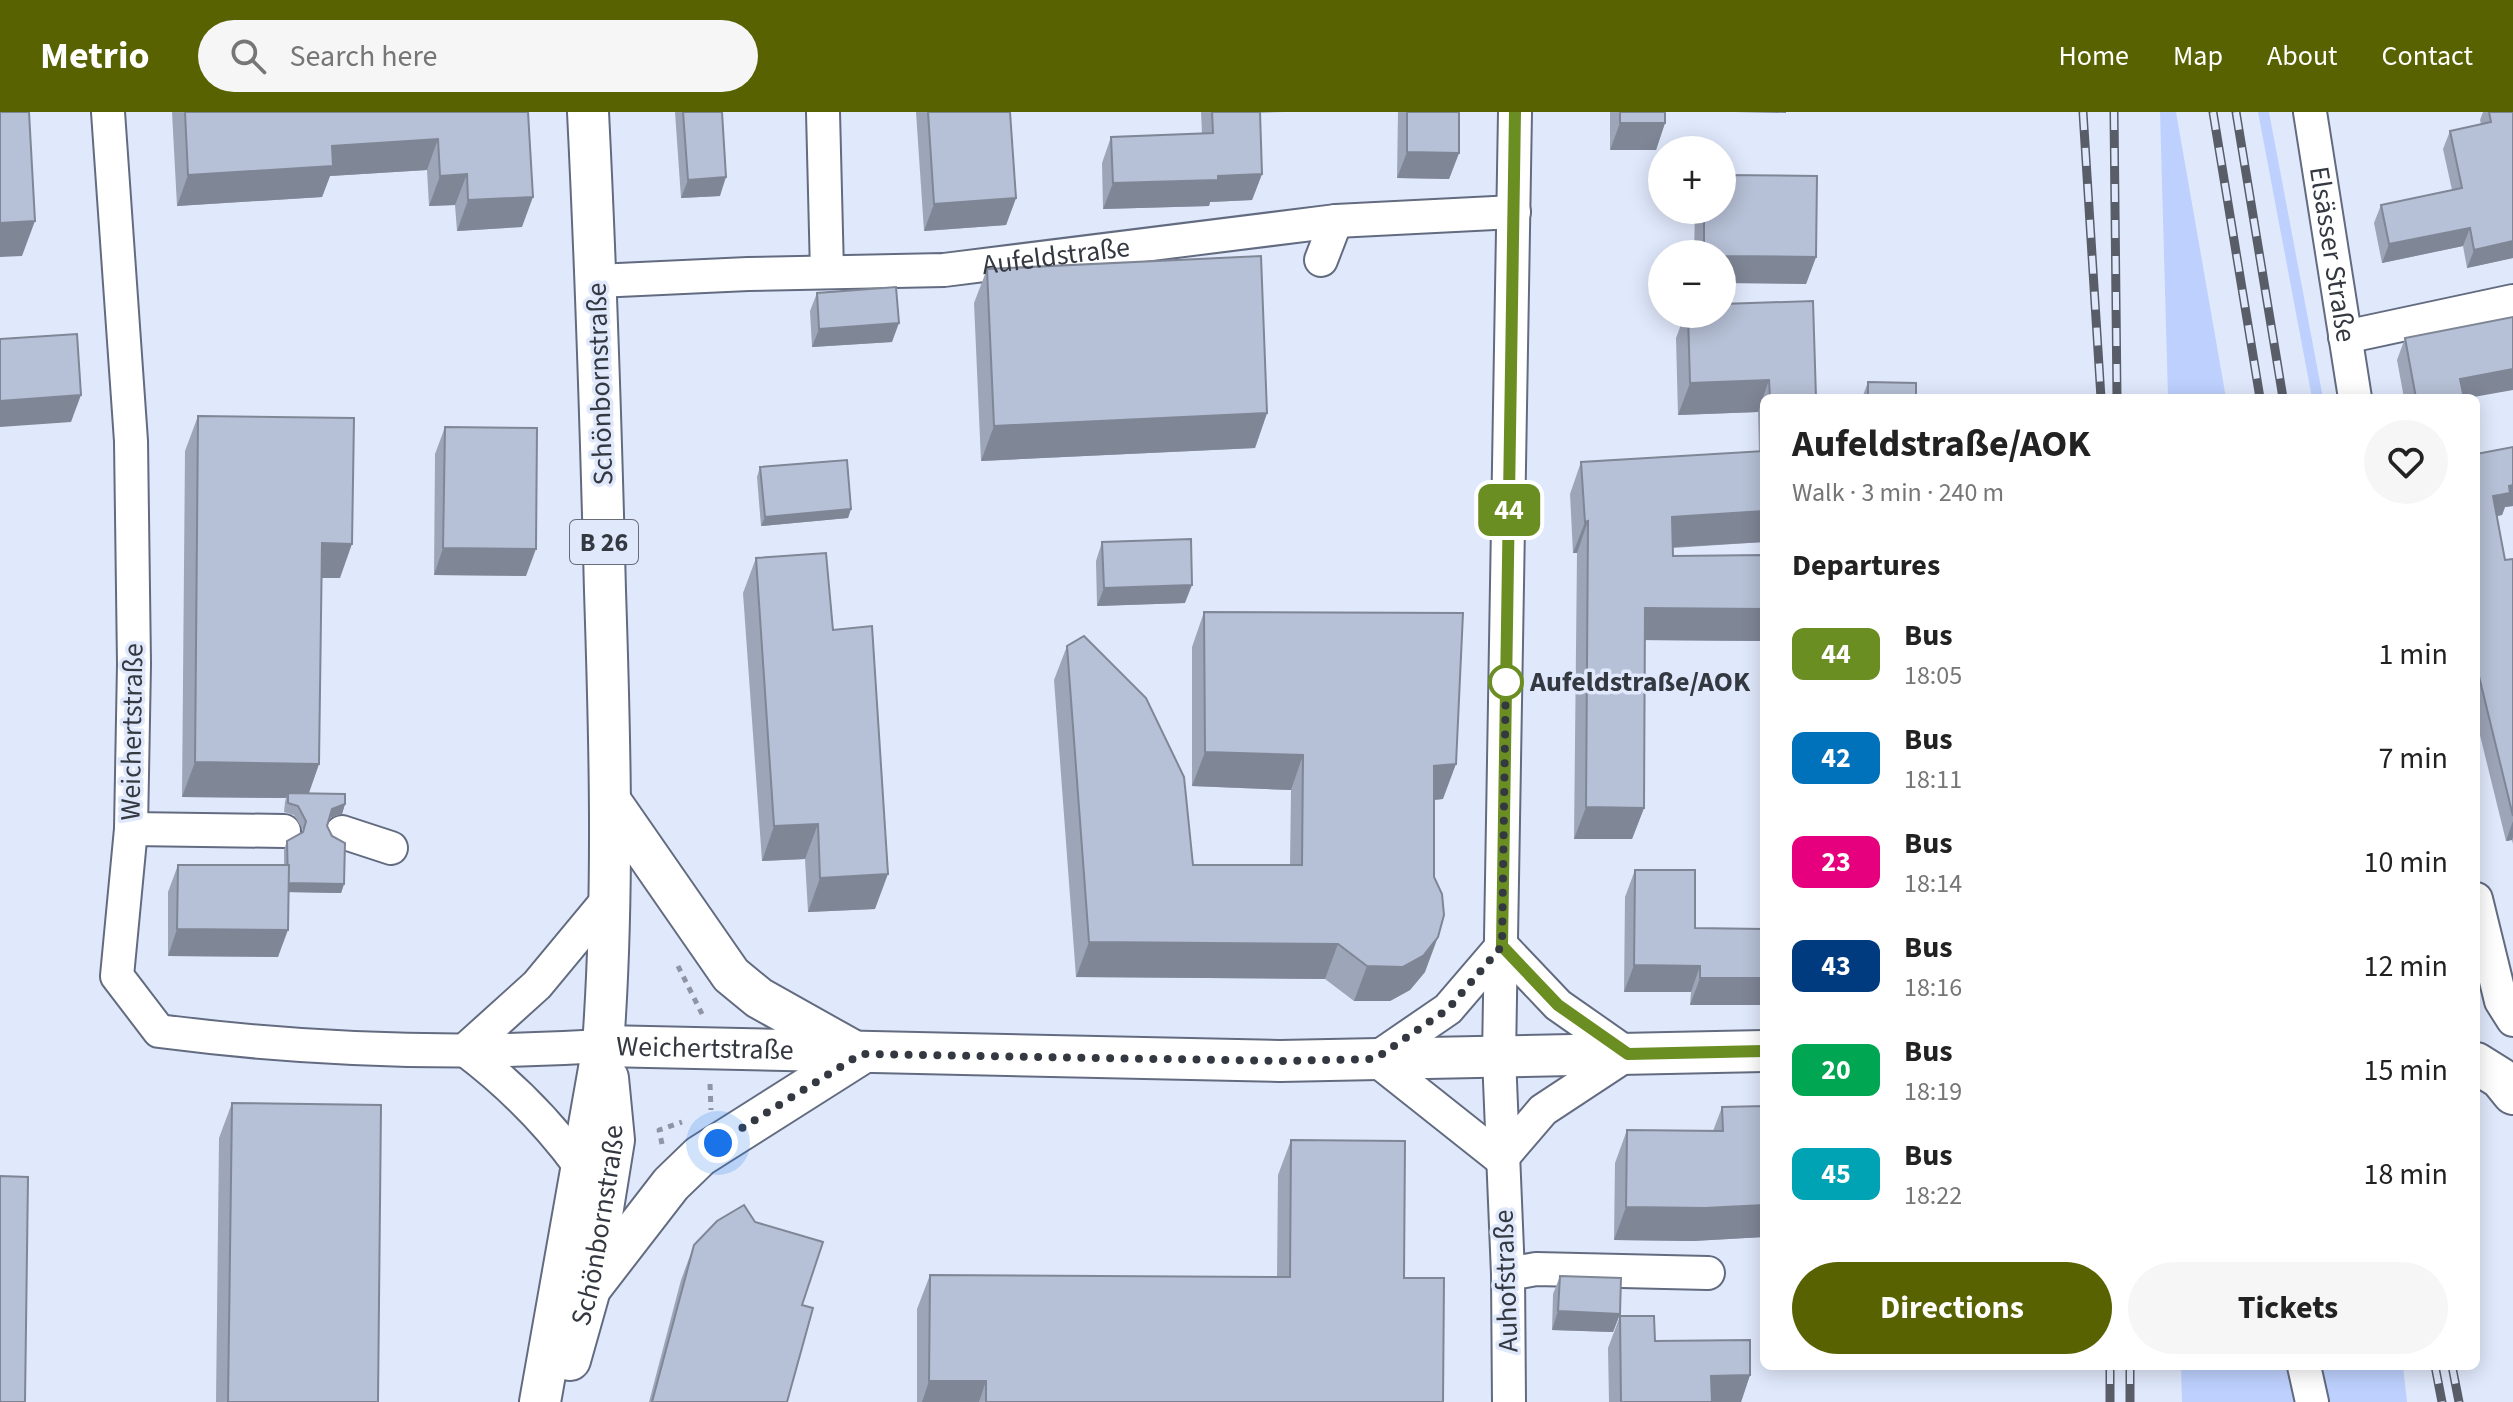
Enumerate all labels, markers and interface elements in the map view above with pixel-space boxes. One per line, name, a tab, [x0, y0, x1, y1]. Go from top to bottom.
search box	[198, 20, 758, 92]
text: Metrio	[40, 29, 150, 83]
icon: search	[226, 34, 270, 78]
text: Search here	[290, 35, 437, 78]
text: Home	[2058, 36, 2129, 76]
text: Map	[2173, 36, 2223, 76]
text: About	[2267, 36, 2338, 76]
text: Contact	[2382, 36, 2473, 76]
map controls	[1648, 136, 1736, 328]
button: +	[1648, 136, 1736, 224]
street label: Elsässer Straße	[2299, 164, 2366, 345]
street label: Aufeldstraße	[980, 227, 1132, 285]
button: −	[1648, 240, 1736, 328]
street label: Schönbornstraße	[576, 282, 624, 486]
text: Aufeldstraße/AOK	[1792, 417, 2091, 471]
button: heart	[2364, 420, 2448, 504]
text: Walk · 3 min · 240 m	[1792, 474, 2004, 511]
line badge: 44	[1473, 484, 1545, 536]
text: 44	[1494, 490, 1524, 530]
road number: B 26	[570, 520, 638, 564]
text: Departures	[1792, 544, 1940, 587]
text: Bus	[1904, 614, 1952, 657]
text: 1 min	[2378, 633, 2448, 676]
text: 44	[1821, 634, 1851, 674]
street label: Weichertstraße	[110, 643, 154, 821]
text: 18:05	[1904, 657, 1962, 694]
place label: Aufeldstraße/AOK	[1529, 662, 1751, 702]
marker: Aufeldstraße/AOK	[1489, 665, 1523, 699]
text: Bus	[1904, 718, 1952, 761]
text: 7 min	[2378, 737, 2448, 780]
text: 42	[1821, 738, 1851, 778]
text: 18:11	[1904, 761, 1962, 798]
text: Bus	[1904, 822, 1952, 865]
text: 10 min	[2364, 841, 2448, 884]
text: 23	[1821, 842, 1851, 882]
text: 18:14	[1904, 865, 1962, 902]
text: Bus	[1904, 926, 1952, 969]
text: 12 min	[2364, 945, 2448, 988]
text: 43	[1821, 946, 1851, 986]
text: 18:16	[1904, 969, 1962, 1006]
street label: Weichertstraße	[616, 1026, 794, 1070]
text: Bus	[1904, 1030, 1952, 1073]
text: 15 min	[2364, 1049, 2448, 1092]
text: 20	[1821, 1050, 1851, 1090]
text: 18:19	[1904, 1073, 1962, 1110]
street label: Schönbornstraße	[561, 1123, 634, 1330]
your location	[698, 1123, 738, 1163]
text: Bus	[1904, 1134, 1952, 1177]
text: 18 min	[2364, 1153, 2448, 1196]
text: 45	[1821, 1154, 1851, 1194]
text: 18:22	[1904, 1177, 1962, 1214]
street label: Auhofstraße	[1484, 1209, 1528, 1353]
button: Directions	[1792, 1262, 2112, 1354]
button: Tickets	[2128, 1262, 2448, 1354]

